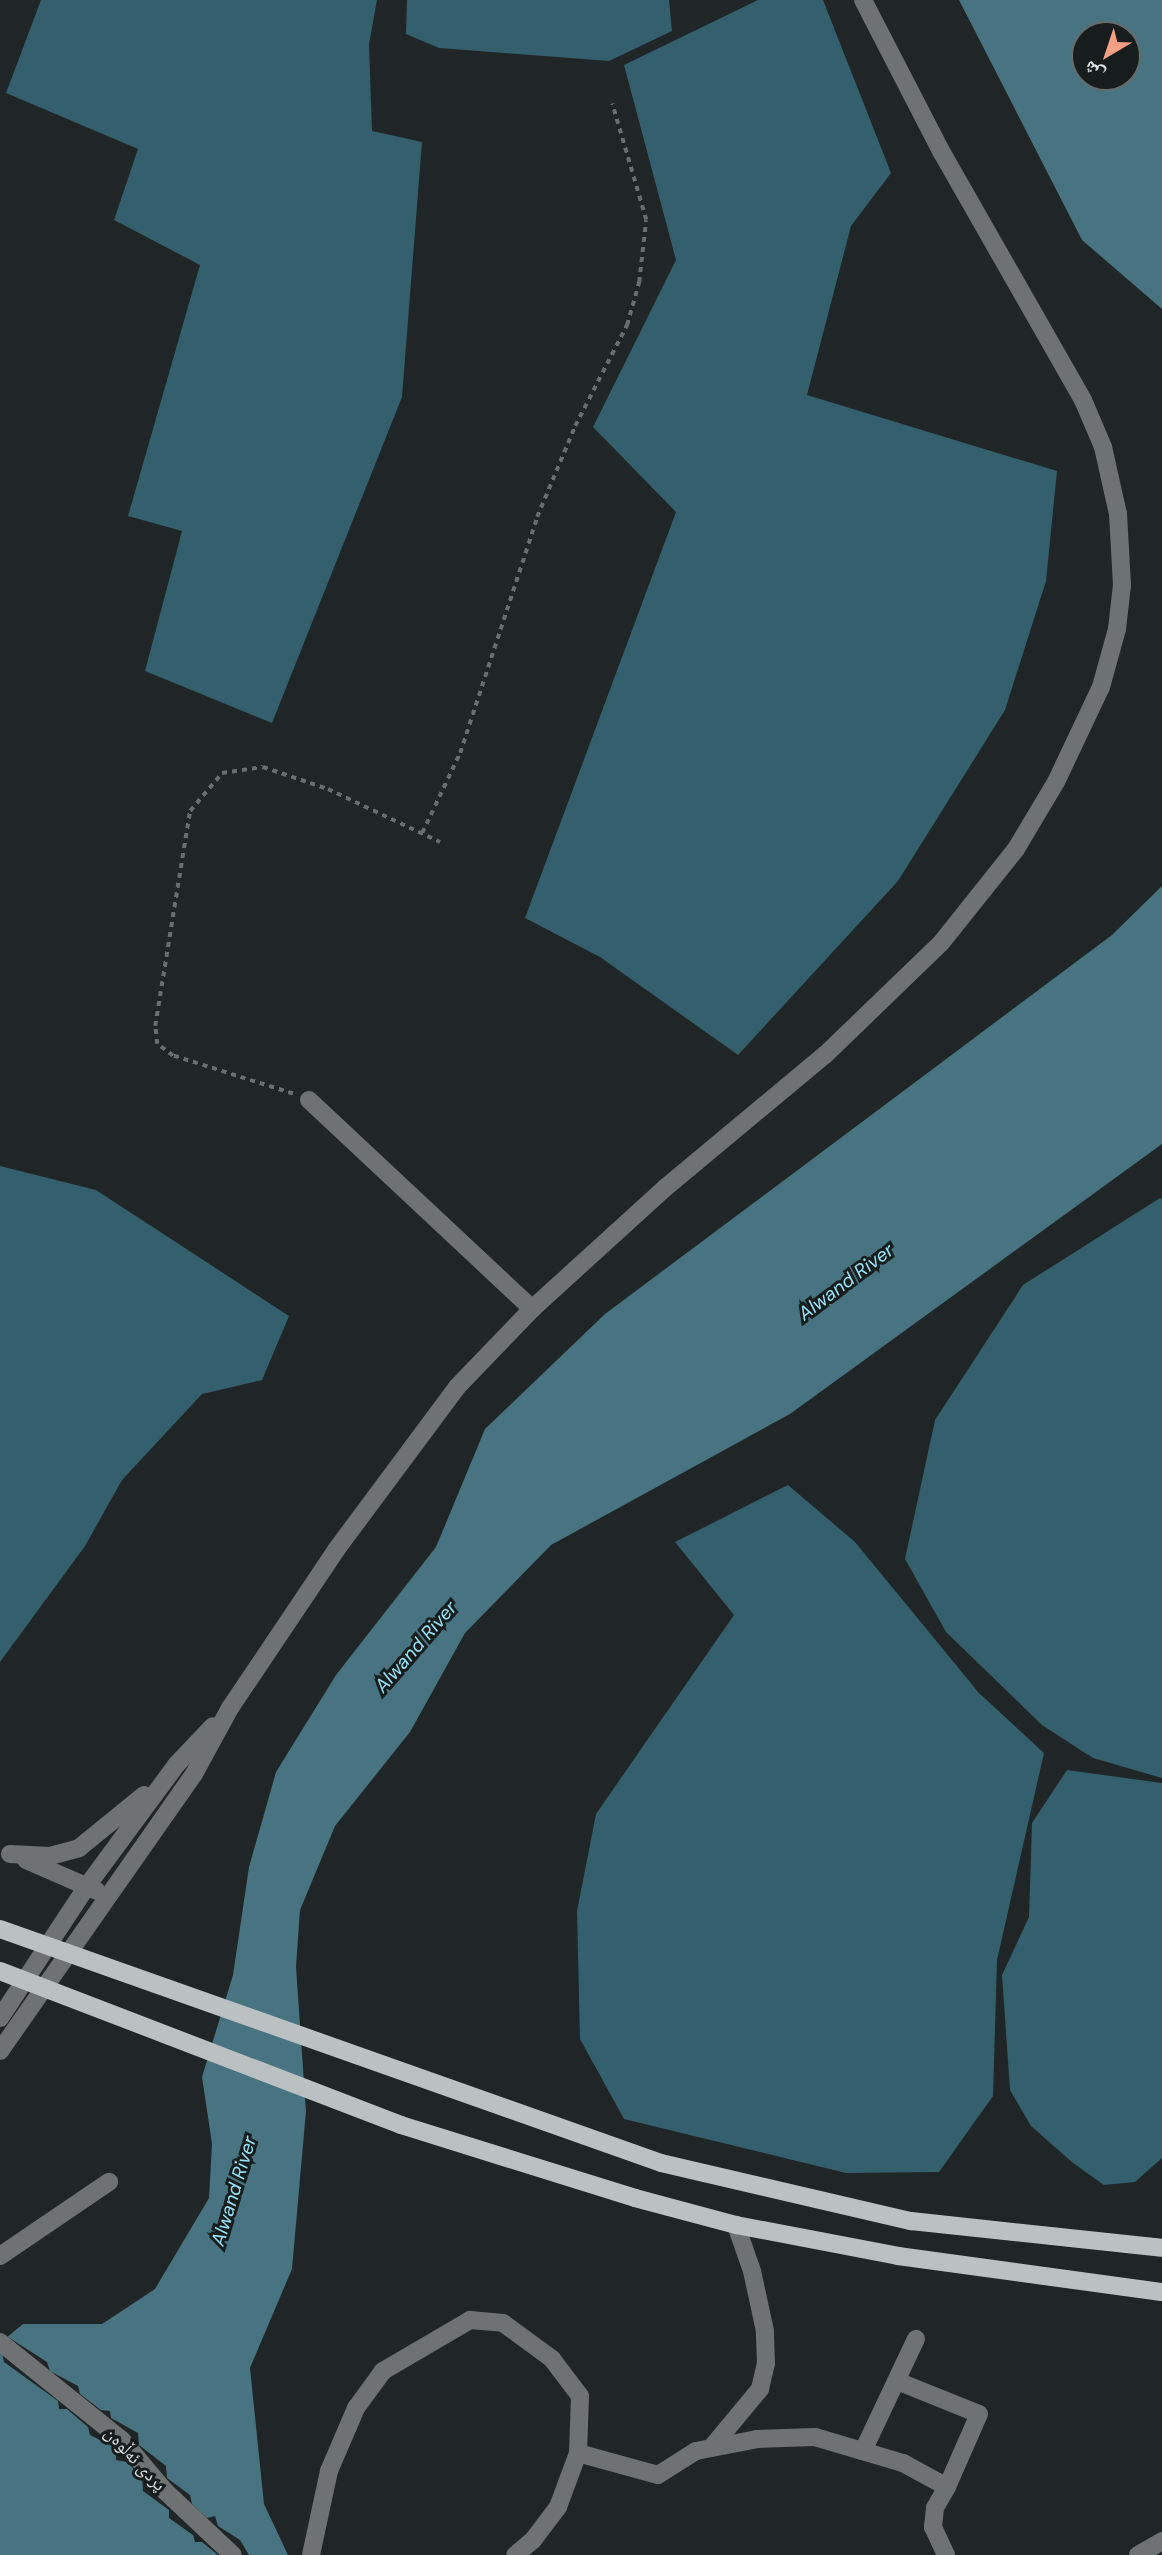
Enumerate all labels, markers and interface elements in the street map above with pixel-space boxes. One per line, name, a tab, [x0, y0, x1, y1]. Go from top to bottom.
north arrow	[1071, 21, 1141, 91]
text: ش	[1078, 55, 1109, 87]
water label: Alwand River	[794, 1239, 898, 1325]
water label: Alwand River	[370, 1597, 462, 1697]
water label: Alwand River	[206, 2133, 262, 2249]
street label: پردی ئەڵوەن	[100, 2422, 170, 2496]

